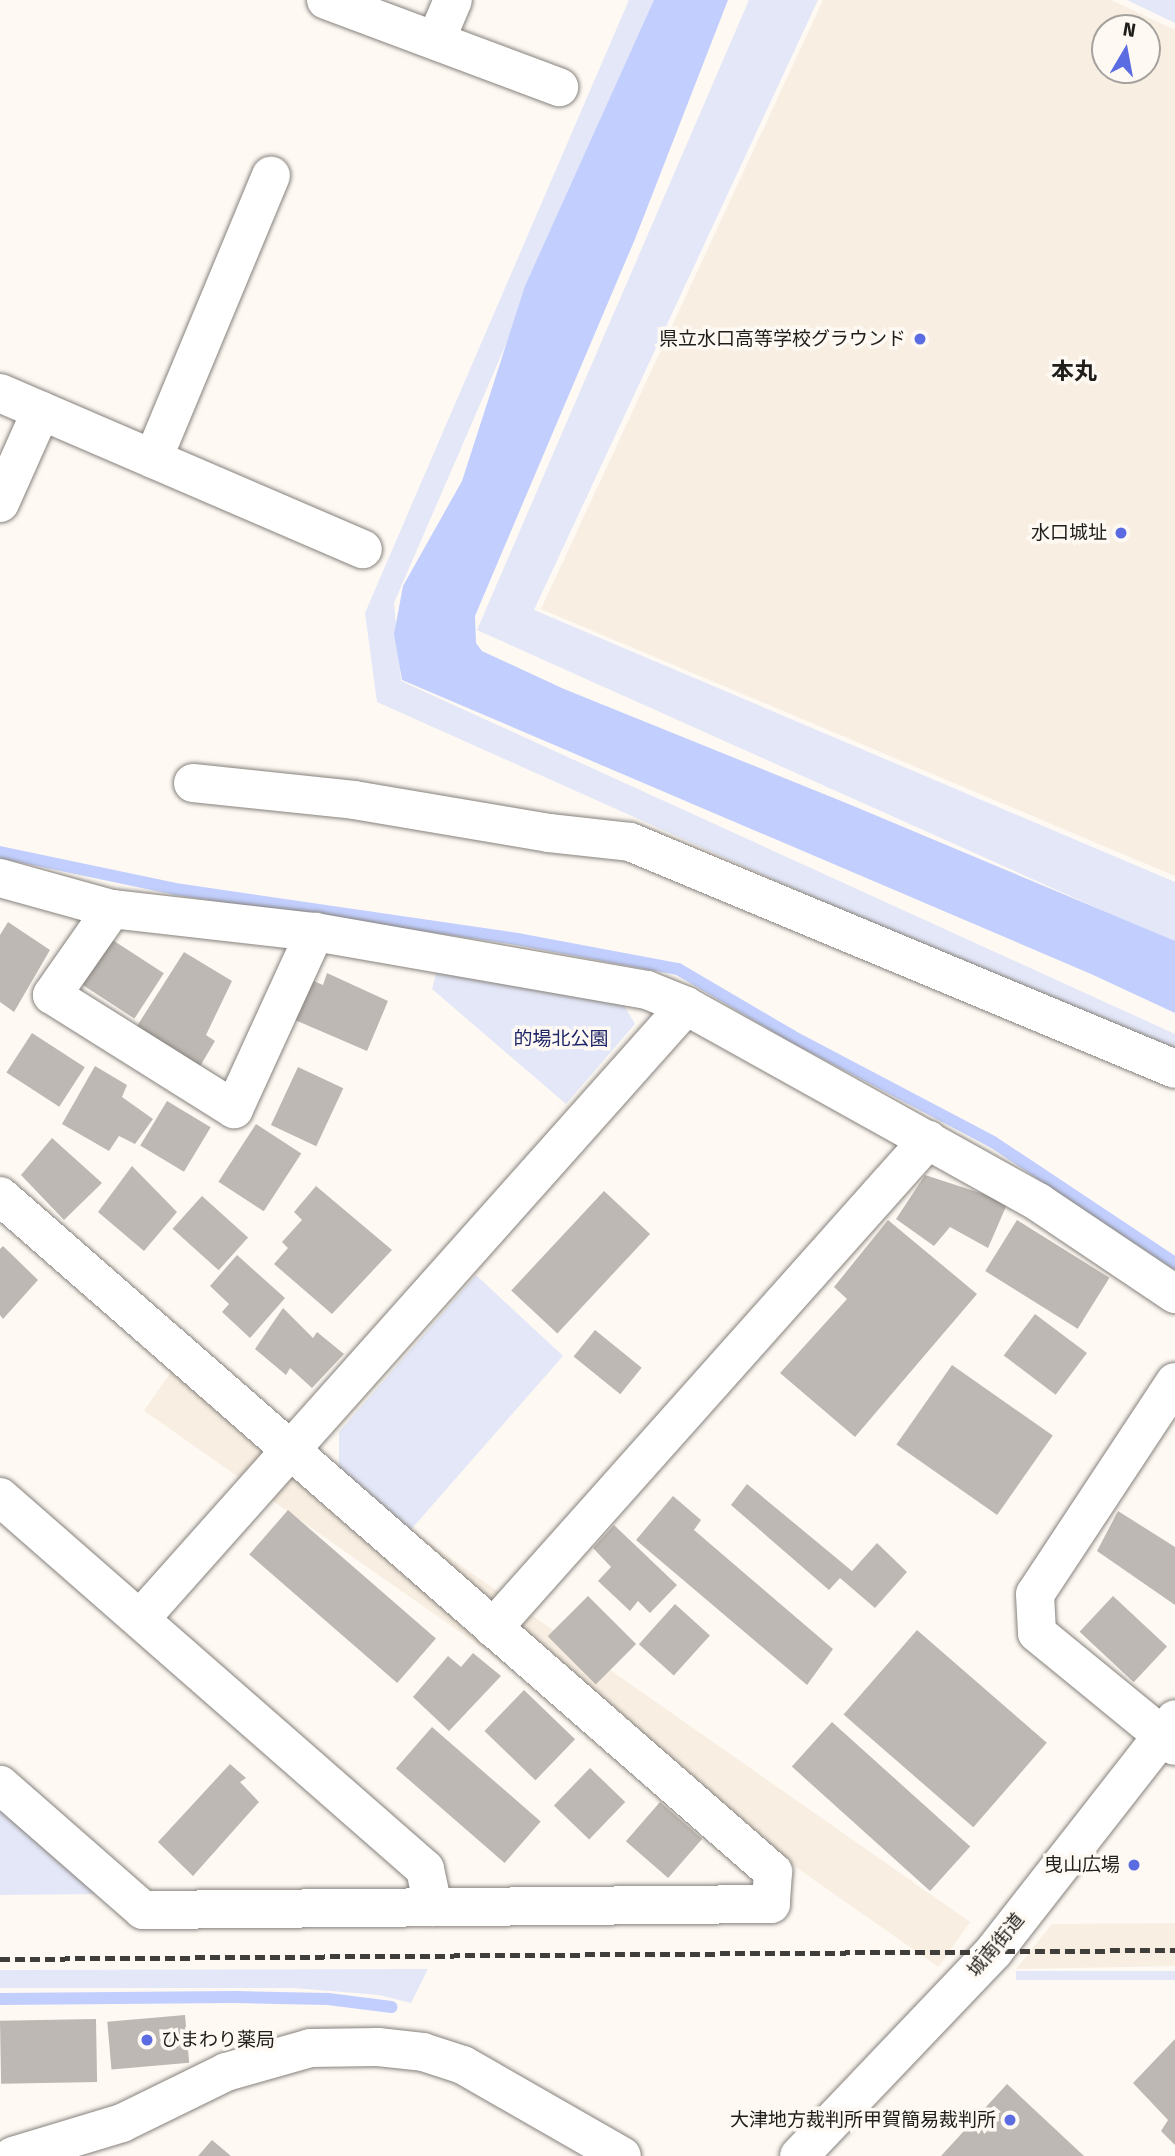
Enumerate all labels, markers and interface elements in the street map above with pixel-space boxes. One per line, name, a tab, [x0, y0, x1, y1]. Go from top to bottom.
north arrow	[1091, 14, 1161, 84]
text: N	[1121, 17, 1138, 42]
place label: 県立水口高等学校グラウンド	[659, 328, 906, 350]
marker: 県立水口高等学校グラウンド	[912, 331, 928, 347]
district label: 本丸	[1051, 357, 1097, 385]
place label: 水口城址	[1031, 522, 1107, 544]
marker: 水口城址	[1113, 525, 1129, 541]
park label: 的場北公園	[514, 1028, 608, 1050]
place label: 曳山広場	[1044, 1854, 1120, 1876]
marker: 曳山広場	[1126, 1857, 1142, 1873]
street label: 城南街道	[963, 1909, 1029, 1981]
place label: ひまわり薬局	[161, 2029, 275, 2051]
marker: ひまわり薬局	[139, 2032, 155, 2048]
place label: 大津地方裁判所甲賀簡易裁判所	[730, 2109, 996, 2131]
marker: 大津地方裁判所甲賀簡易裁判所	[1002, 2112, 1018, 2128]

